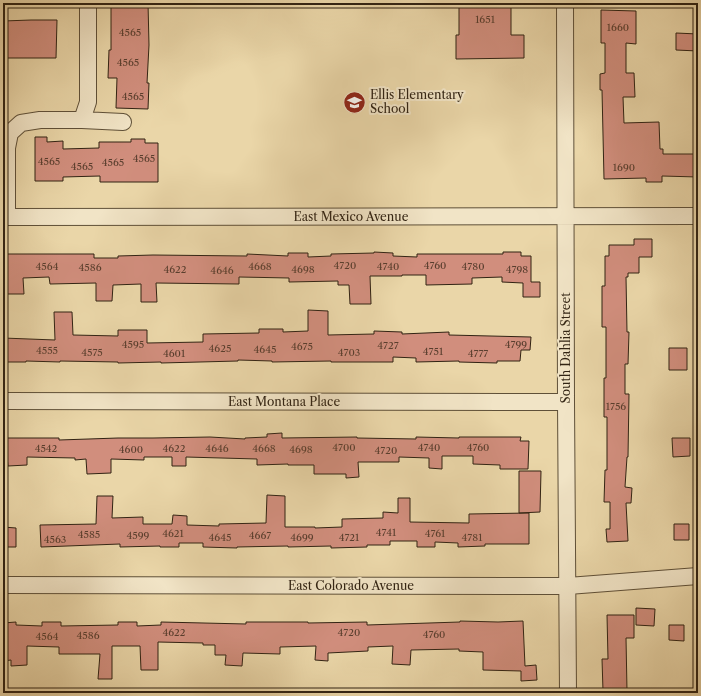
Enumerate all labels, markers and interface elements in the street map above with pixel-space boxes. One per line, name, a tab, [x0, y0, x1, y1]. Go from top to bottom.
house number: 1651	[475, 13, 496, 26]
house number: 1660	[607, 21, 629, 34]
house number: 4565	[119, 26, 141, 39]
house number: 4565	[117, 56, 139, 69]
place label: Ellis Elementary School	[370, 87, 464, 116]
school or university icon: Ellis Elementary School	[342, 89, 368, 115]
house number: 4565	[122, 90, 144, 103]
house number: 4565	[133, 152, 155, 165]
house number: 4565	[38, 155, 60, 168]
house number: 4565	[102, 156, 124, 169]
house number: 4565	[71, 160, 93, 173]
house number: 1690	[613, 161, 635, 174]
street label: East Mexico Avenue	[294, 209, 409, 224]
house number: 4720	[334, 259, 356, 272]
house number: 4760	[424, 259, 446, 272]
house number: 4564	[36, 260, 59, 273]
house number: 4668	[248, 260, 272, 273]
house number: 4740	[377, 260, 399, 273]
house number: 4780	[462, 260, 484, 273]
house number: 4586	[79, 261, 102, 274]
house number: 4622	[163, 263, 187, 276]
house number: 4698	[291, 263, 315, 276]
house number: 4798	[506, 263, 528, 276]
house number: 4646	[210, 264, 234, 277]
street label: South Dahlia Street	[558, 292, 573, 404]
house number: 4595	[122, 338, 144, 351]
house number: 4799	[505, 338, 527, 351]
house number: 4727	[377, 339, 399, 352]
house number: 4675	[291, 340, 313, 353]
house number: 4625	[209, 342, 231, 355]
house number: 4645	[254, 343, 276, 356]
house number: 4555	[36, 344, 58, 357]
house number: 4751	[423, 345, 444, 358]
house number: 4575	[81, 346, 103, 359]
house number: 4703	[338, 346, 360, 359]
house number: 4601	[163, 347, 186, 360]
house number: 4777	[468, 347, 488, 360]
street label: East Montana Place	[228, 394, 340, 409]
house number: 1756	[606, 400, 626, 413]
house number: 4700	[332, 441, 356, 454]
house number: 4740	[418, 441, 440, 454]
house number: 4760	[467, 441, 489, 454]
house number: 4542	[35, 442, 58, 455]
house number: 4622	[162, 442, 186, 455]
house number: 4646	[205, 442, 229, 455]
house number: 4668	[252, 442, 276, 455]
house number: 4600	[119, 443, 143, 456]
house number: 4698	[289, 443, 313, 456]
house number: 4720	[375, 444, 397, 457]
house number: 4741	[376, 526, 397, 539]
house number: 4621	[162, 527, 185, 540]
house number: 4761	[425, 527, 446, 540]
house number: 4585	[78, 528, 100, 541]
house number: 4599	[127, 529, 150, 542]
house number: 4667	[249, 529, 271, 542]
house number: 4645	[209, 531, 231, 544]
house number: 4699	[290, 531, 314, 544]
house number: 4721	[339, 531, 360, 544]
house number: 4781	[462, 531, 483, 544]
house number: 4563	[44, 533, 66, 546]
street label: East Colorado Avenue	[288, 578, 414, 593]
house number: 4622	[162, 626, 186, 639]
house number: 4720	[338, 626, 360, 639]
house number: 4760	[423, 628, 445, 641]
house number: 4586	[77, 629, 100, 642]
house number: 4564	[36, 630, 59, 643]

